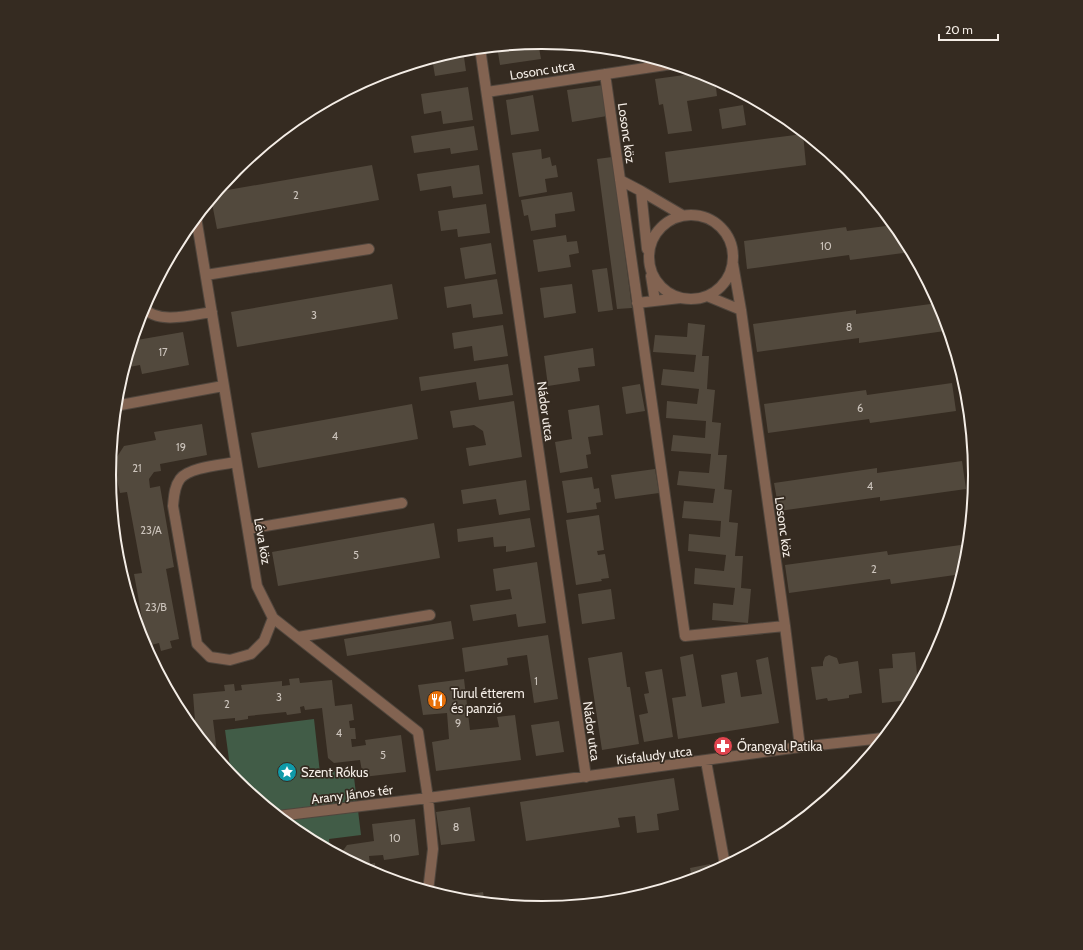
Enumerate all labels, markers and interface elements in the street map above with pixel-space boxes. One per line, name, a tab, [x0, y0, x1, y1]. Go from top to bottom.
scale bar	[939, 16, 998, 42]
text: 20 m	[945, 22, 973, 37]
street label: Losonc utca	[508, 57, 576, 83]
street label: Losonc köz	[615, 102, 639, 164]
house number: 2	[293, 188, 299, 202]
house number: 10	[820, 239, 832, 253]
house number: 3	[311, 308, 317, 322]
house number: 8	[846, 320, 852, 334]
house number: 17	[158, 345, 168, 359]
street label: Nádor utca	[534, 380, 558, 443]
house number: 6	[857, 401, 863, 415]
house number: 4	[332, 429, 339, 443]
house number: 19	[176, 440, 186, 454]
house number: 21	[132, 461, 142, 475]
house number: 4	[867, 479, 874, 493]
street label: Losonc köz	[772, 496, 796, 558]
street label: Léva köz	[251, 516, 275, 566]
house number: 23/A	[140, 523, 162, 537]
house number: 5	[353, 548, 359, 562]
house number: 2	[871, 562, 877, 576]
house number: 23/B	[145, 600, 167, 614]
house number: 1	[534, 674, 538, 688]
place label: Turul étterem és panzió	[451, 685, 525, 716]
restaurant icon: Turul étterem és panzió	[426, 689, 448, 711]
house number: 3	[276, 690, 282, 704]
house number: 2	[224, 697, 230, 711]
street label: Nádor utca	[580, 700, 604, 763]
house number: 9	[455, 716, 461, 730]
house number: 4	[336, 726, 343, 740]
pharmacy icon: Őrangyal Patika	[712, 735, 734, 757]
place label: Őrangyal Patika	[737, 737, 823, 754]
street label: Kisfaludy utca	[615, 742, 694, 768]
house number: 5	[380, 748, 386, 762]
place icon: Szent Rókus	[276, 761, 298, 783]
place label: Szent Rókus	[301, 764, 369, 780]
street label: Arany János tér	[310, 781, 395, 807]
house number: 8	[453, 820, 459, 834]
house number: 10	[389, 831, 401, 845]

